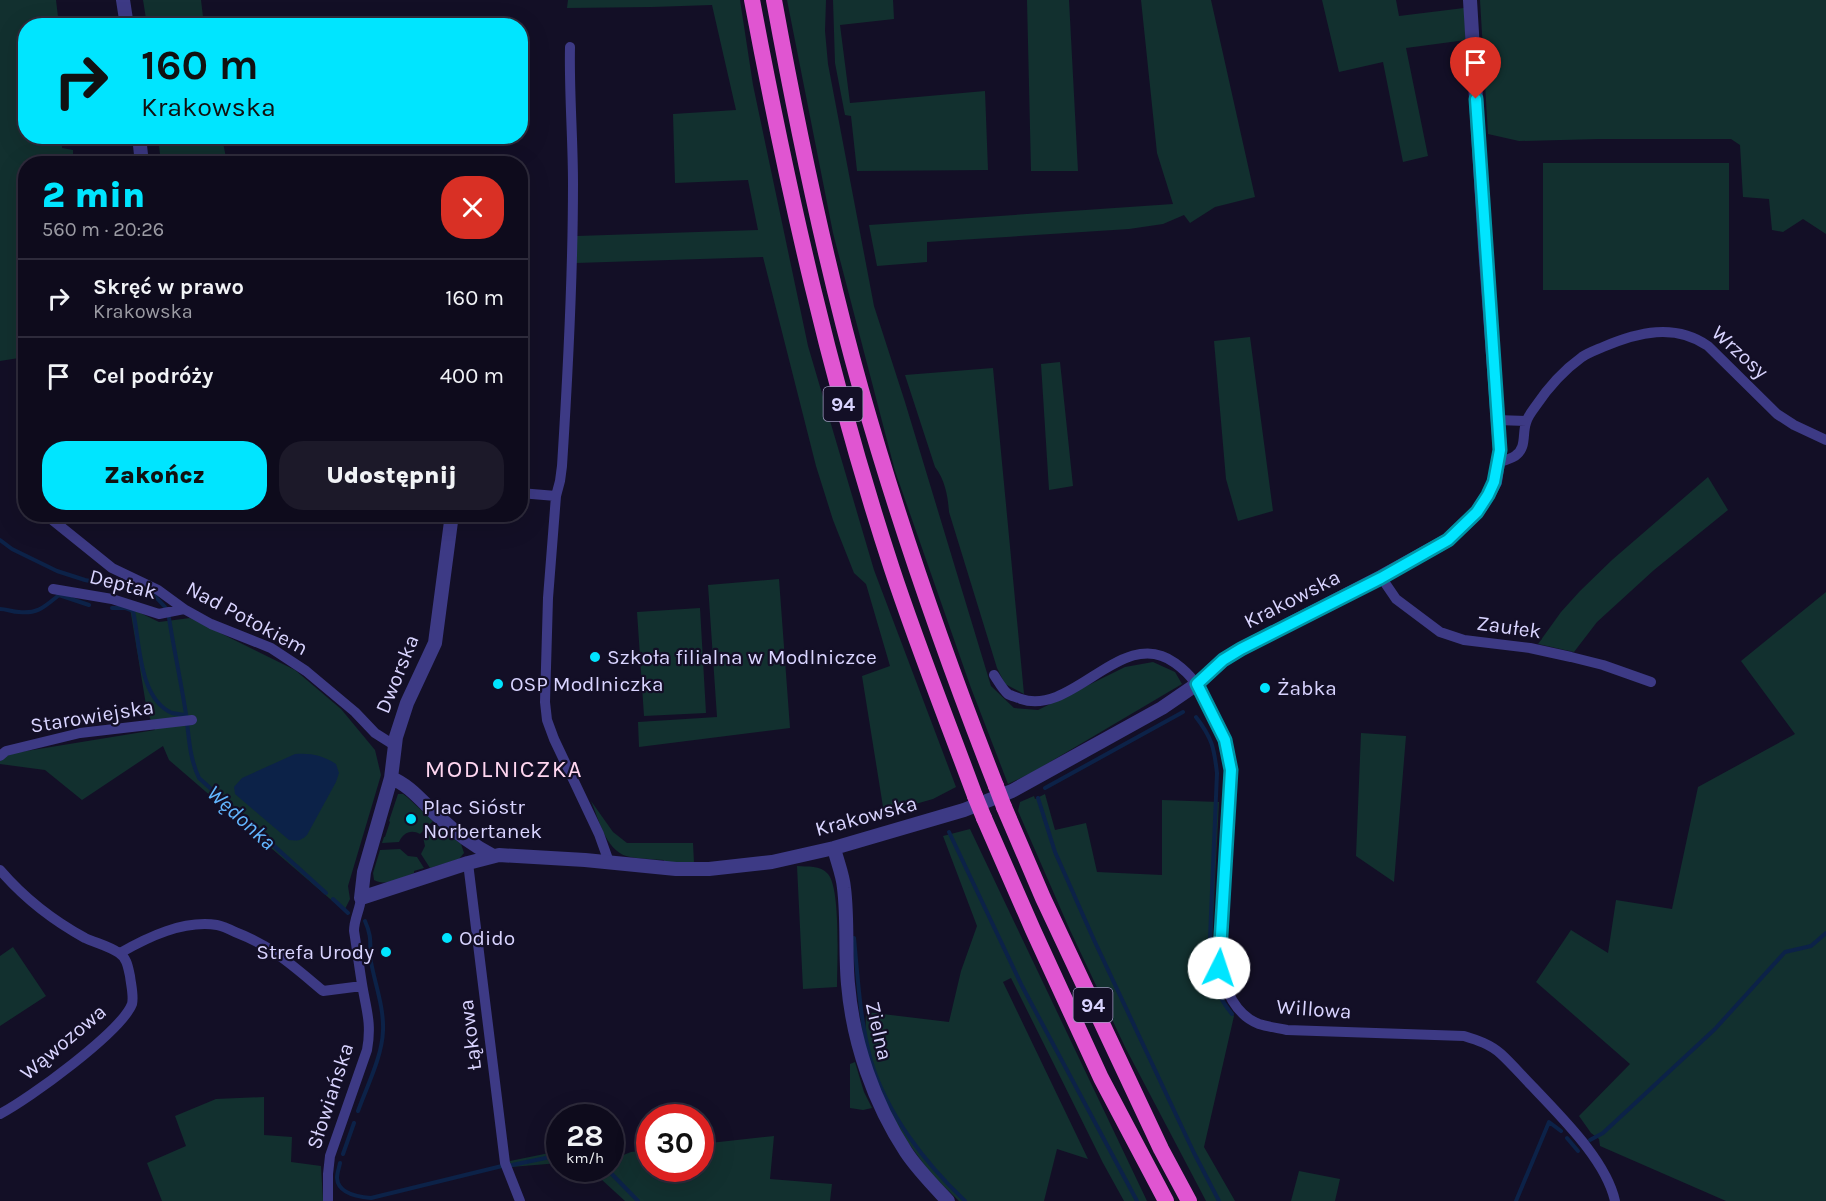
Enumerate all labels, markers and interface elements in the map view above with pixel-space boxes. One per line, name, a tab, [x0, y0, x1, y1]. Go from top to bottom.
pin	[1450, 37, 1501, 99]
text: 160 m	[141, 40, 259, 90]
icon: right	[42, 42, 120, 120]
icon: arrive	[1459, 46, 1492, 79]
text: Krakowska	[141, 91, 276, 123]
text: 2 min	[42, 174, 145, 216]
button: close	[441, 176, 504, 239]
text: 560 m · 20:26	[42, 218, 164, 241]
text: Skręć w prawo	[93, 274, 244, 300]
icon: right	[42, 282, 75, 315]
text: 160 m	[445, 285, 504, 311]
text: Krakowska	[93, 300, 193, 323]
street label: Wrzosy	[1707, 320, 1773, 384]
icon: arrive	[42, 360, 75, 393]
text: Cel podróży	[93, 363, 213, 389]
text: 400 m	[440, 363, 504, 389]
road number: 94	[824, 387, 862, 421]
button: Zakończ	[42, 441, 267, 510]
button: Udostępnij	[279, 441, 504, 510]
street label: Deptak	[87, 564, 159, 604]
street label: Krakowska	[1240, 565, 1344, 633]
street label: Nad Potokiem	[182, 576, 312, 660]
street label: Zaułek	[1475, 611, 1543, 643]
street label: Dworska	[370, 631, 424, 717]
place label: Szkoła filialna w Modlniczce	[607, 645, 877, 669]
marker: Szkoła filialna w Modlniczce	[588, 650, 602, 664]
place label: OSP Modlniczka	[510, 672, 664, 696]
place label: Żabka	[1277, 676, 1337, 700]
marker: OSP Modlniczka	[491, 677, 505, 691]
marker: Żabka	[1258, 681, 1272, 695]
street label: Starowiejska	[29, 694, 155, 738]
district label: MODLNICZKA	[425, 755, 583, 783]
water label: Wędonka	[201, 780, 281, 856]
street label: Krakowska	[812, 791, 920, 841]
place label: Plac Sióstr Norbertanek	[423, 795, 542, 843]
marker: Plac Sióstr Norbertanek	[404, 812, 418, 826]
place label: Odido	[459, 926, 515, 950]
marker: Odido	[440, 931, 454, 945]
position arrow	[1187, 936, 1251, 1000]
place label: Strefa Urody	[256, 940, 374, 964]
marker: Strefa Urody	[379, 945, 393, 959]
road number: 94	[1074, 988, 1112, 1022]
street label: Willowa	[1276, 994, 1352, 1024]
street label: Łąkowa	[454, 998, 486, 1072]
street label: Wąwozowa	[15, 999, 111, 1085]
street label: Zielna	[861, 999, 897, 1063]
street label: Słowiańska	[302, 1040, 358, 1152]
speed limit sign: 30	[636, 1104, 714, 1182]
text: 28	[566, 1118, 604, 1154]
text: km/h	[566, 1149, 604, 1167]

